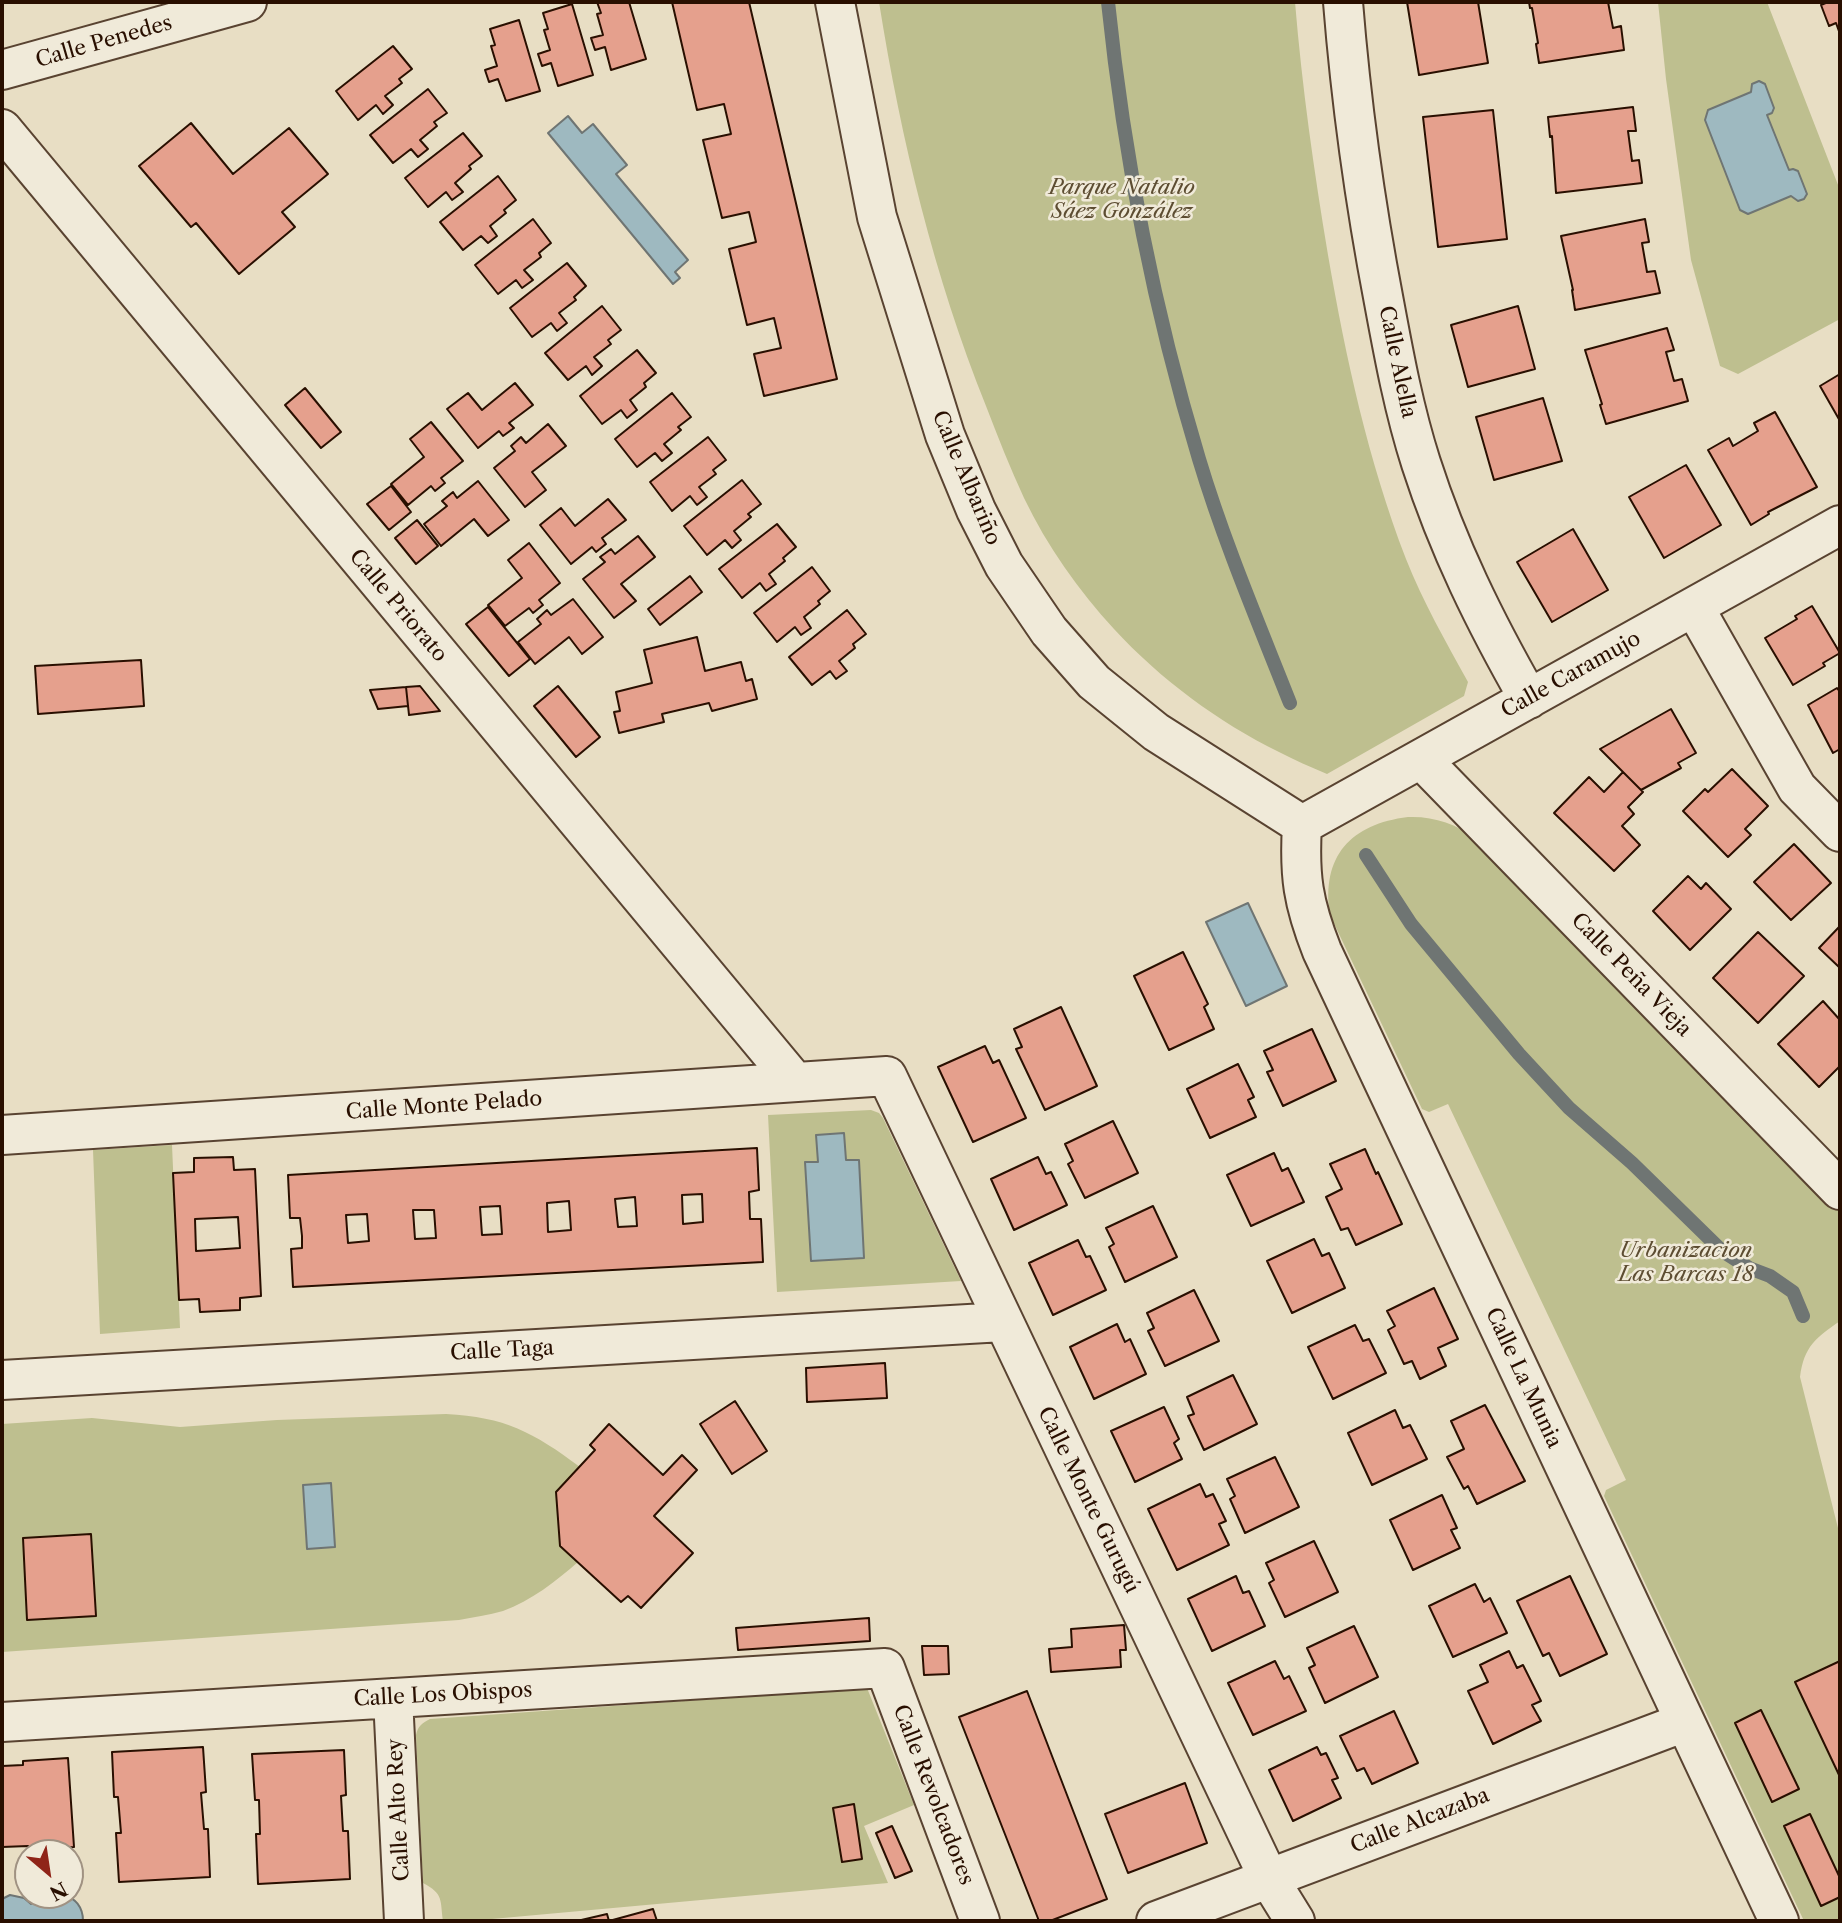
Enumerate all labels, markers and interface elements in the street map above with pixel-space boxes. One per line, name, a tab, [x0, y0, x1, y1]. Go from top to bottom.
street label: Calle Penedes	[33, 10, 175, 74]
park label: Parque Natalio Sáez González	[1049, 175, 1195, 225]
street label: Calle Alella	[1373, 304, 1421, 420]
street label: Calle Albariño	[926, 407, 1006, 549]
street label: Calle Priorato	[344, 545, 452, 667]
street label: Calle Caramujo	[1497, 626, 1645, 724]
street label: Calle Peña Vieja	[1566, 908, 1696, 1042]
street label: Calle Monte Pelado	[345, 1087, 543, 1125]
park label: Urbanizacion Las Barcas 18	[1619, 1238, 1753, 1288]
street label: Calle La Munia	[1479, 1304, 1567, 1452]
street label: Calle Taga	[449, 1336, 555, 1366]
street label: Calle Monte Gurugú	[1032, 1403, 1144, 1597]
street label: Calle Los Obispos	[353, 1678, 533, 1712]
street label: Calle Revolcadores	[887, 1701, 979, 1889]
street label: Calle Alto Rey	[383, 1738, 415, 1882]
street label: Calle Alcazaba	[1347, 1783, 1493, 1859]
north arrow	[14, 1839, 84, 1909]
text: N	[46, 1877, 71, 1905]

